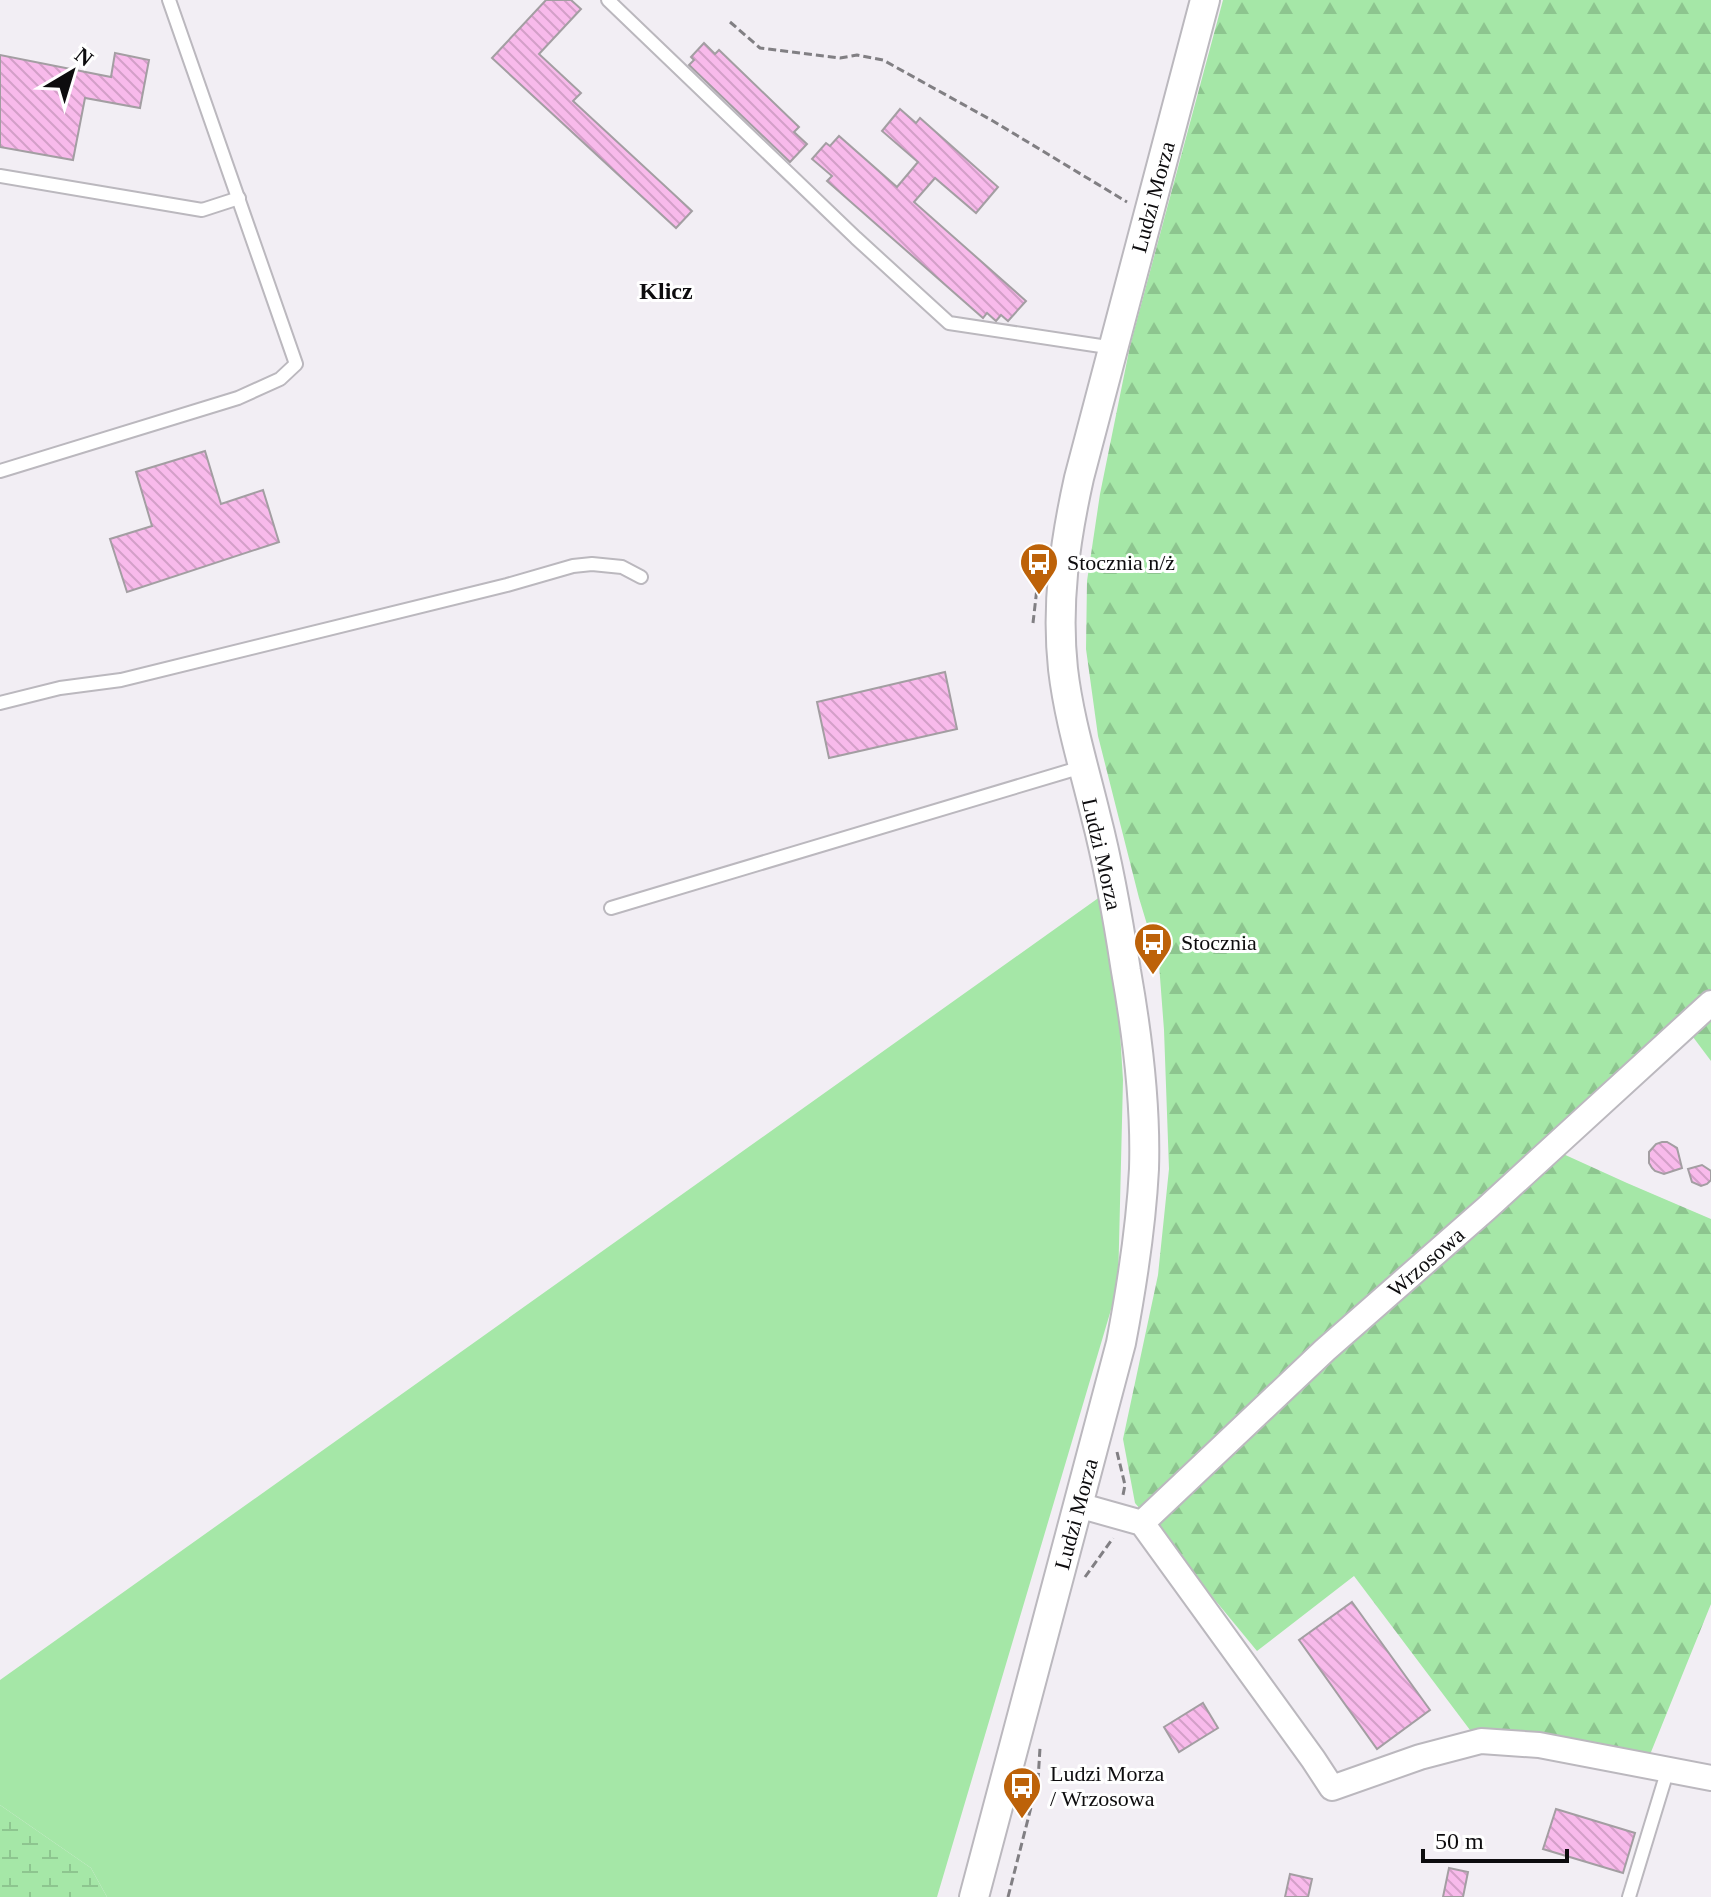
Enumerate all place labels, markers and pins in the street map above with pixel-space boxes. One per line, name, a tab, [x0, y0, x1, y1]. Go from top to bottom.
bus stop icon: Stocznia n/ż	[1018, 541, 1060, 596]
place label: Stocznia n/ż	[1067, 550, 1175, 575]
bus stop icon: Stocznia	[1132, 921, 1174, 976]
place label: Stocznia	[1181, 930, 1257, 955]
place label: Ludzi Morza / Wrzosowa	[1050, 1761, 1164, 1811]
bus stop icon: Ludzi Morza / Wrzosowa	[1001, 1765, 1043, 1820]

